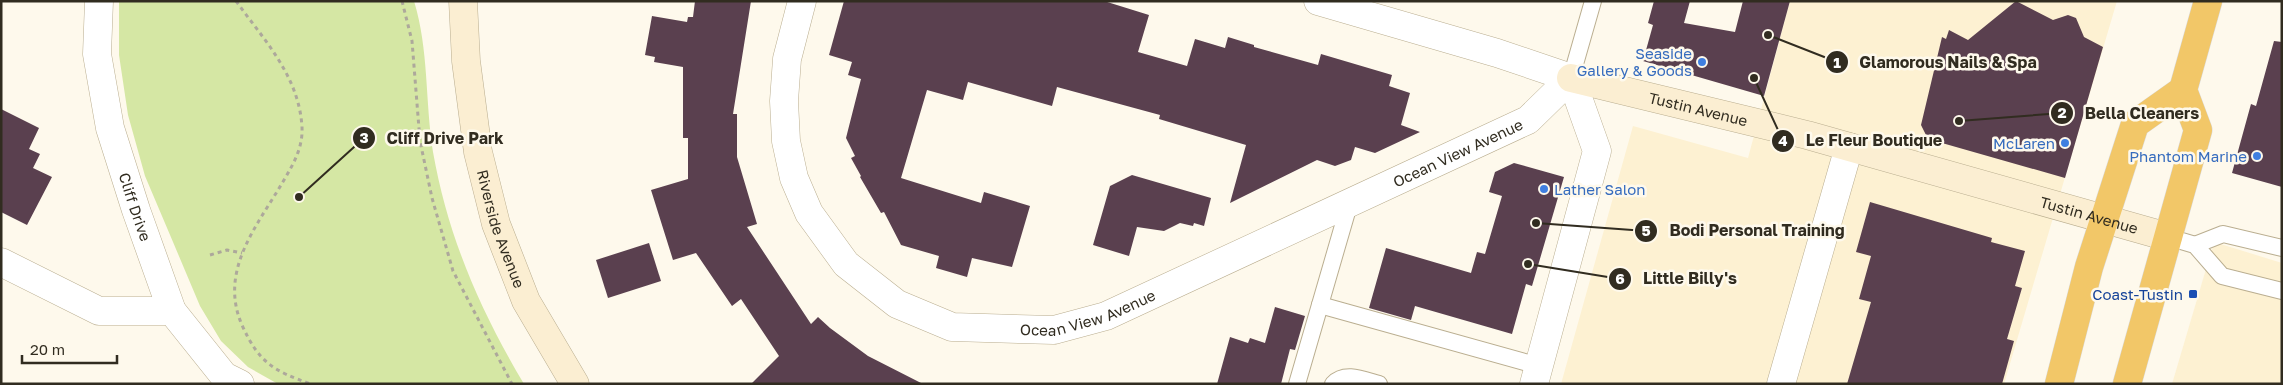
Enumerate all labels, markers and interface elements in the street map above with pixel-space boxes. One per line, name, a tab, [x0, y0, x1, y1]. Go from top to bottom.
place label: Seaside Gallery & Goods	[1577, 44, 1692, 79]
callout: Glamorous Nails & Spa	[1824, 47, 2047, 78]
text: Glamorous Nails & Spa	[1859, 52, 2037, 72]
text: 1	[1833, 53, 1841, 71]
marker: Seaside Gallery & Goods	[1696, 56, 1708, 68]
street label: Tustin Avenue	[1647, 88, 1750, 129]
callout: Bella Cleaners	[2049, 98, 2209, 129]
text: 2	[2057, 103, 2067, 121]
text: Bella Cleaners	[2085, 103, 2199, 123]
street label: Ocean View Avenue	[1390, 115, 1526, 191]
callout: Cliff Drive Park	[351, 122, 513, 153]
callout: Le Fleur Boutique	[1770, 125, 1952, 156]
text: 3	[359, 128, 369, 146]
text: Cliff Drive Park	[386, 128, 504, 148]
text: Le Fleur Boutique	[1806, 130, 1942, 150]
text: 4	[1778, 131, 1788, 149]
place label: McLaren	[1993, 134, 2055, 152]
marker: McLaren	[2059, 137, 2071, 149]
place label: Phantom Marine	[2129, 147, 2247, 165]
marker: Phantom Marine	[2251, 150, 2263, 162]
street label: Riverside Avenue	[474, 168, 529, 291]
street label: Cliff Drive	[116, 170, 155, 244]
place label: Lather Salon	[1554, 180, 1646, 198]
marker: Lather Salon	[1538, 183, 1550, 195]
street label: Tustin Avenue	[2038, 192, 2141, 237]
callout: Bodi Personal Training	[1634, 215, 1854, 246]
text: Bodi Personal Training	[1669, 220, 1845, 240]
text: 5	[1641, 221, 1651, 239]
callout: Little Billy's	[1608, 263, 1747, 294]
text: Little Billy's	[1643, 268, 1737, 288]
text: 6	[1615, 269, 1625, 287]
street label: Ocean View Avenue	[1020, 285, 1158, 339]
place label: Coast-Tustin	[2092, 285, 2183, 303]
marker: Coast-Tustin	[2187, 288, 2199, 300]
scale bar	[22, 332, 118, 364]
text: 20 m	[30, 340, 65, 358]

